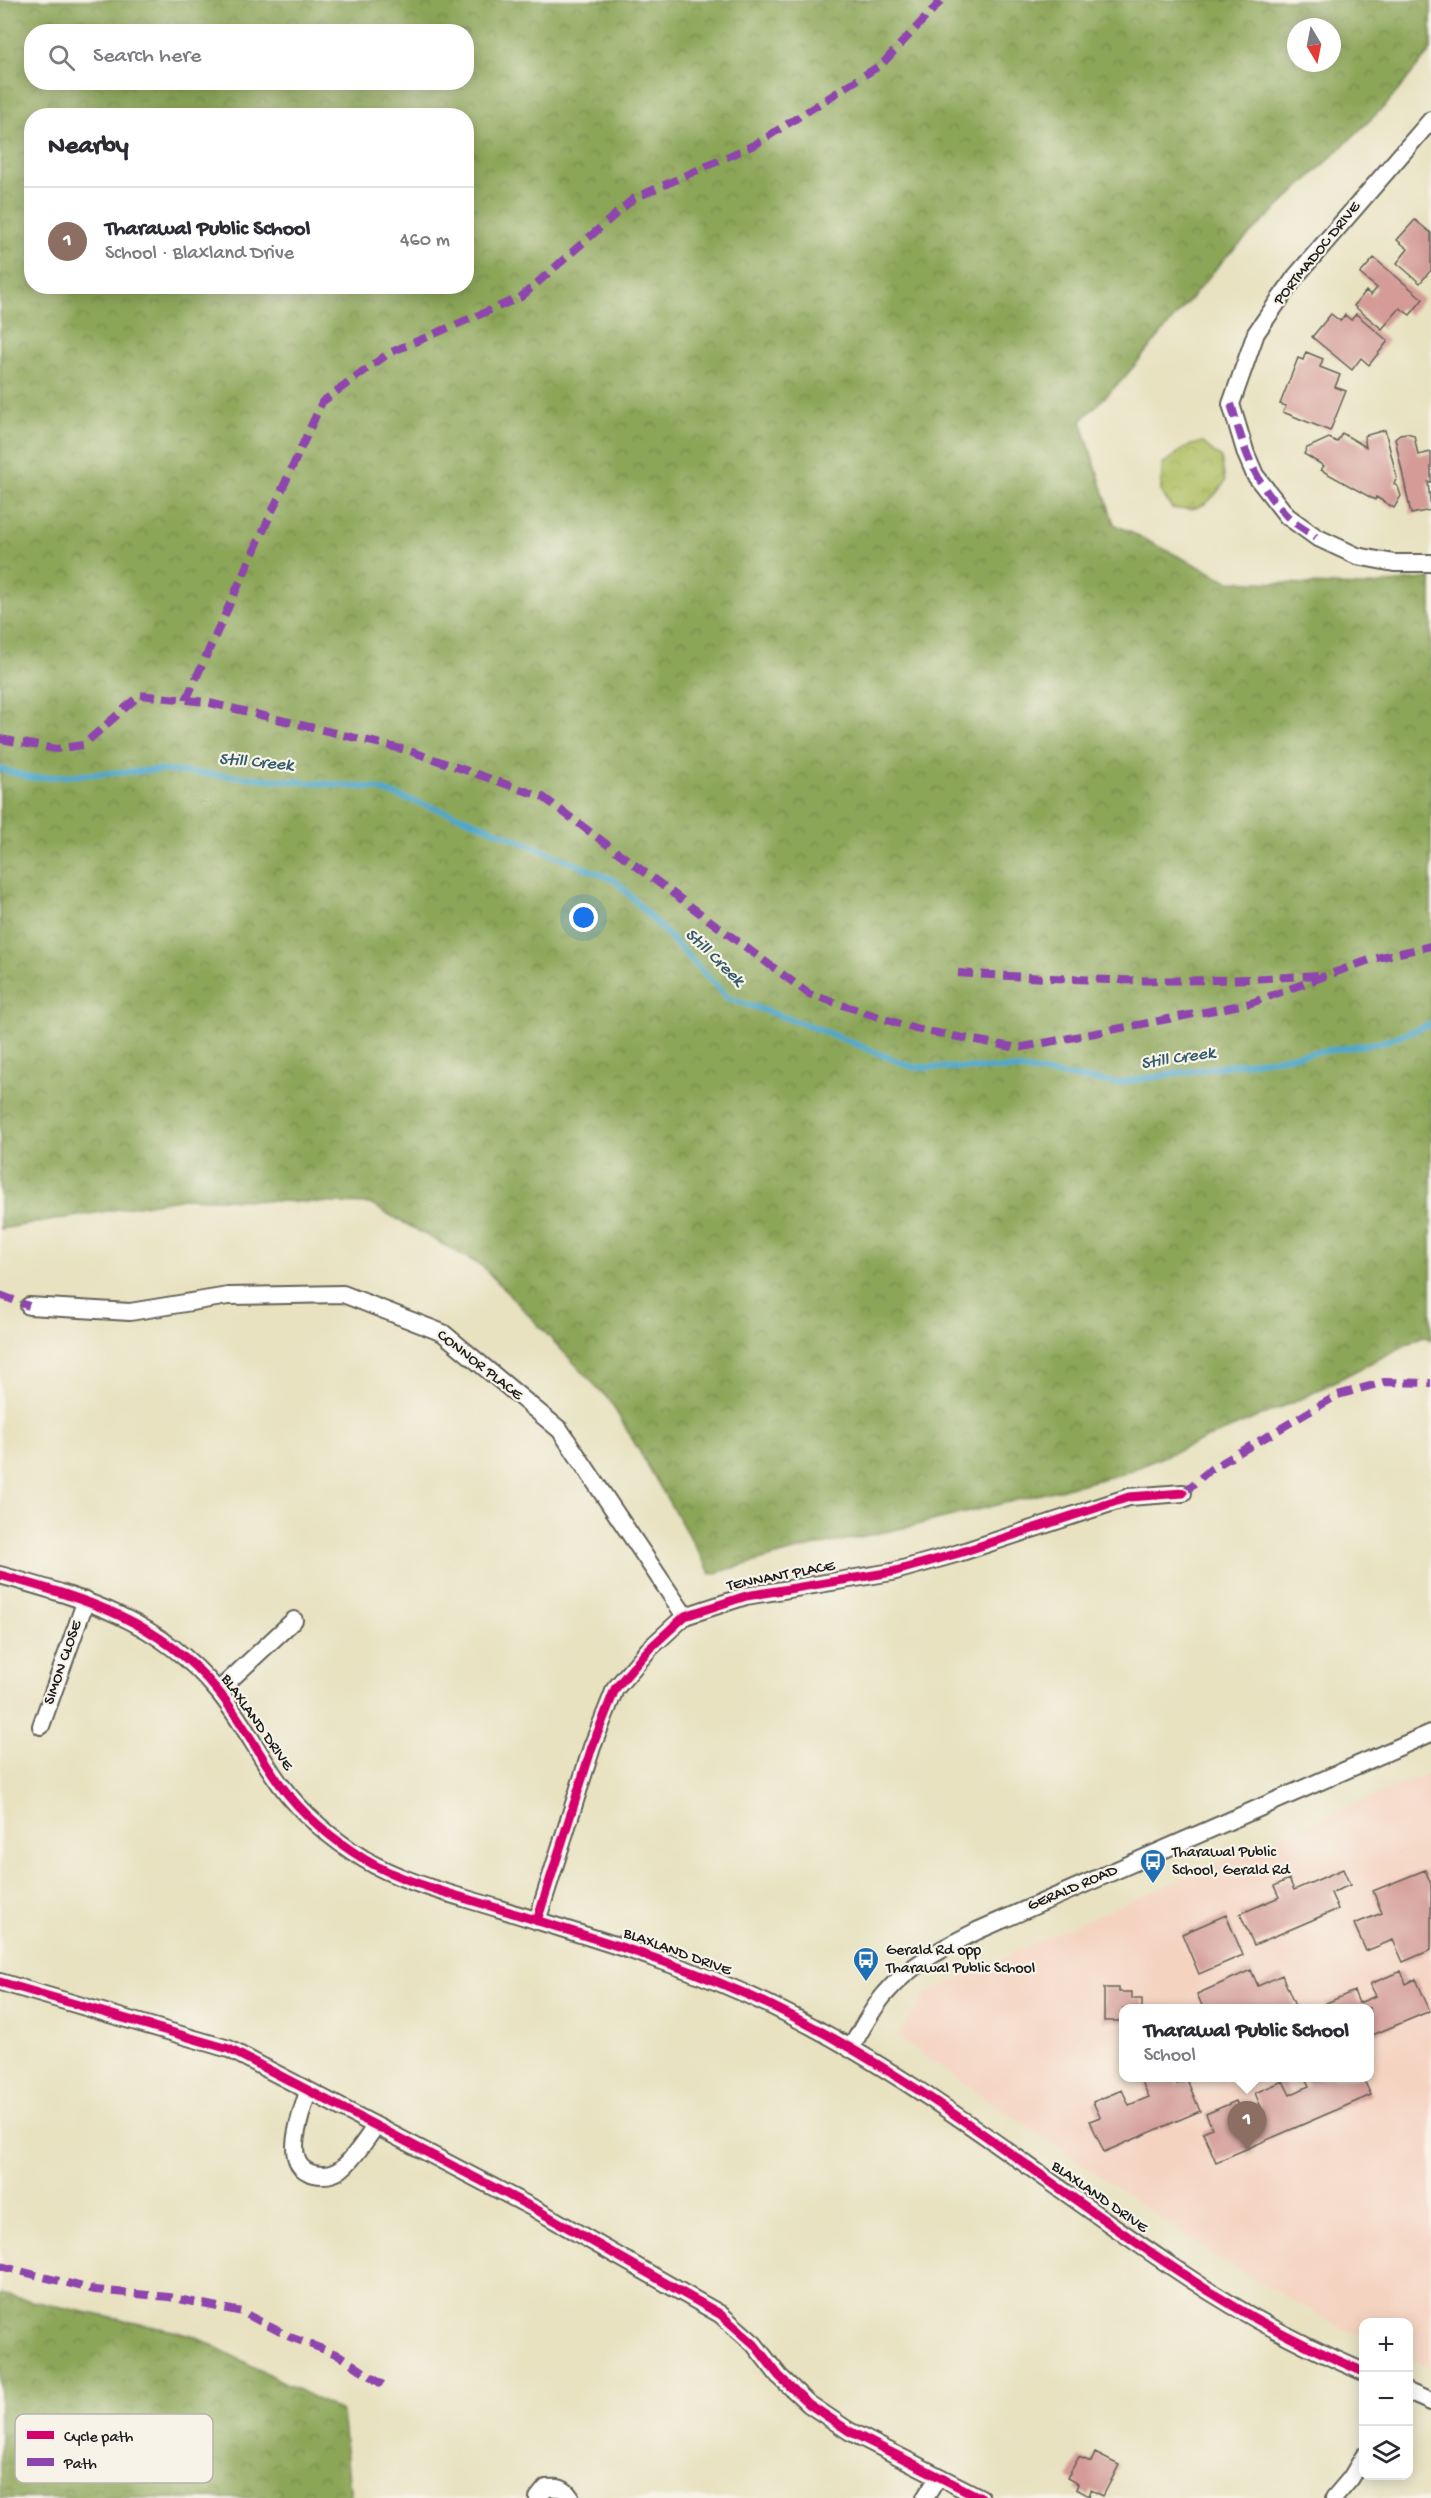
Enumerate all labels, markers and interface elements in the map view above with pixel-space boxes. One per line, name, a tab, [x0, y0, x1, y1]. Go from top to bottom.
north arrow	[1287, 18, 1341, 72]
search box	[24, 24, 474, 90]
icon: search	[45, 41, 78, 74]
text: Search here	[93, 44, 201, 70]
text: Nearby	[48, 132, 129, 163]
street label: PORTMADOC DRIVE	[1270, 198, 1366, 310]
text: Tharawal Public School	[105, 217, 310, 243]
text: 1	[63, 230, 72, 253]
text: 460 m	[400, 230, 450, 253]
text: School · Blaxland Drive	[105, 243, 294, 266]
water label: Still Creek	[218, 749, 296, 777]
your location	[569, 903, 598, 932]
water label: Still Creek	[680, 925, 750, 993]
water label: Still Creek	[1140, 1042, 1218, 1075]
street label: CONNOR PLACE	[432, 1327, 527, 1406]
street label: TENNANT PLACE	[724, 1557, 838, 1597]
street label: SIMON CLOSE	[41, 1617, 88, 1708]
street label: BLAXLAND DRIVE	[215, 1670, 297, 1776]
place label: Tharawal Public School, Gerald Rd	[1171, 1844, 1291, 1881]
bus stop icon: Tharawal Public School, Gerald Rd	[1138, 1847, 1168, 1885]
street label: GERALD ROAD	[1025, 1861, 1121, 1916]
street label: BLAXLAND DRIVE	[620, 1924, 735, 1982]
place label: Gerald Rd opp Tharawal Public School	[885, 1942, 1035, 1979]
bus stop icon: Gerald Rd opp Tharawal Public School	[851, 1945, 881, 1983]
popup	[1119, 2004, 1374, 2082]
text: Tharawal Public School	[1144, 2019, 1349, 2045]
text: School	[1144, 2045, 1196, 2068]
pin: 1	[1228, 2102, 1266, 2151]
street label: BLAXLAND DRIVE	[1046, 2157, 1152, 2239]
map controls	[1359, 2318, 1413, 2480]
button: +	[1359, 2318, 1413, 2372]
button: −	[1359, 2372, 1413, 2426]
legend	[15, 2414, 213, 2483]
button: layers	[1359, 2426, 1413, 2480]
text: Cycle path	[64, 2429, 134, 2448]
text: Path	[63, 2456, 97, 2475]

